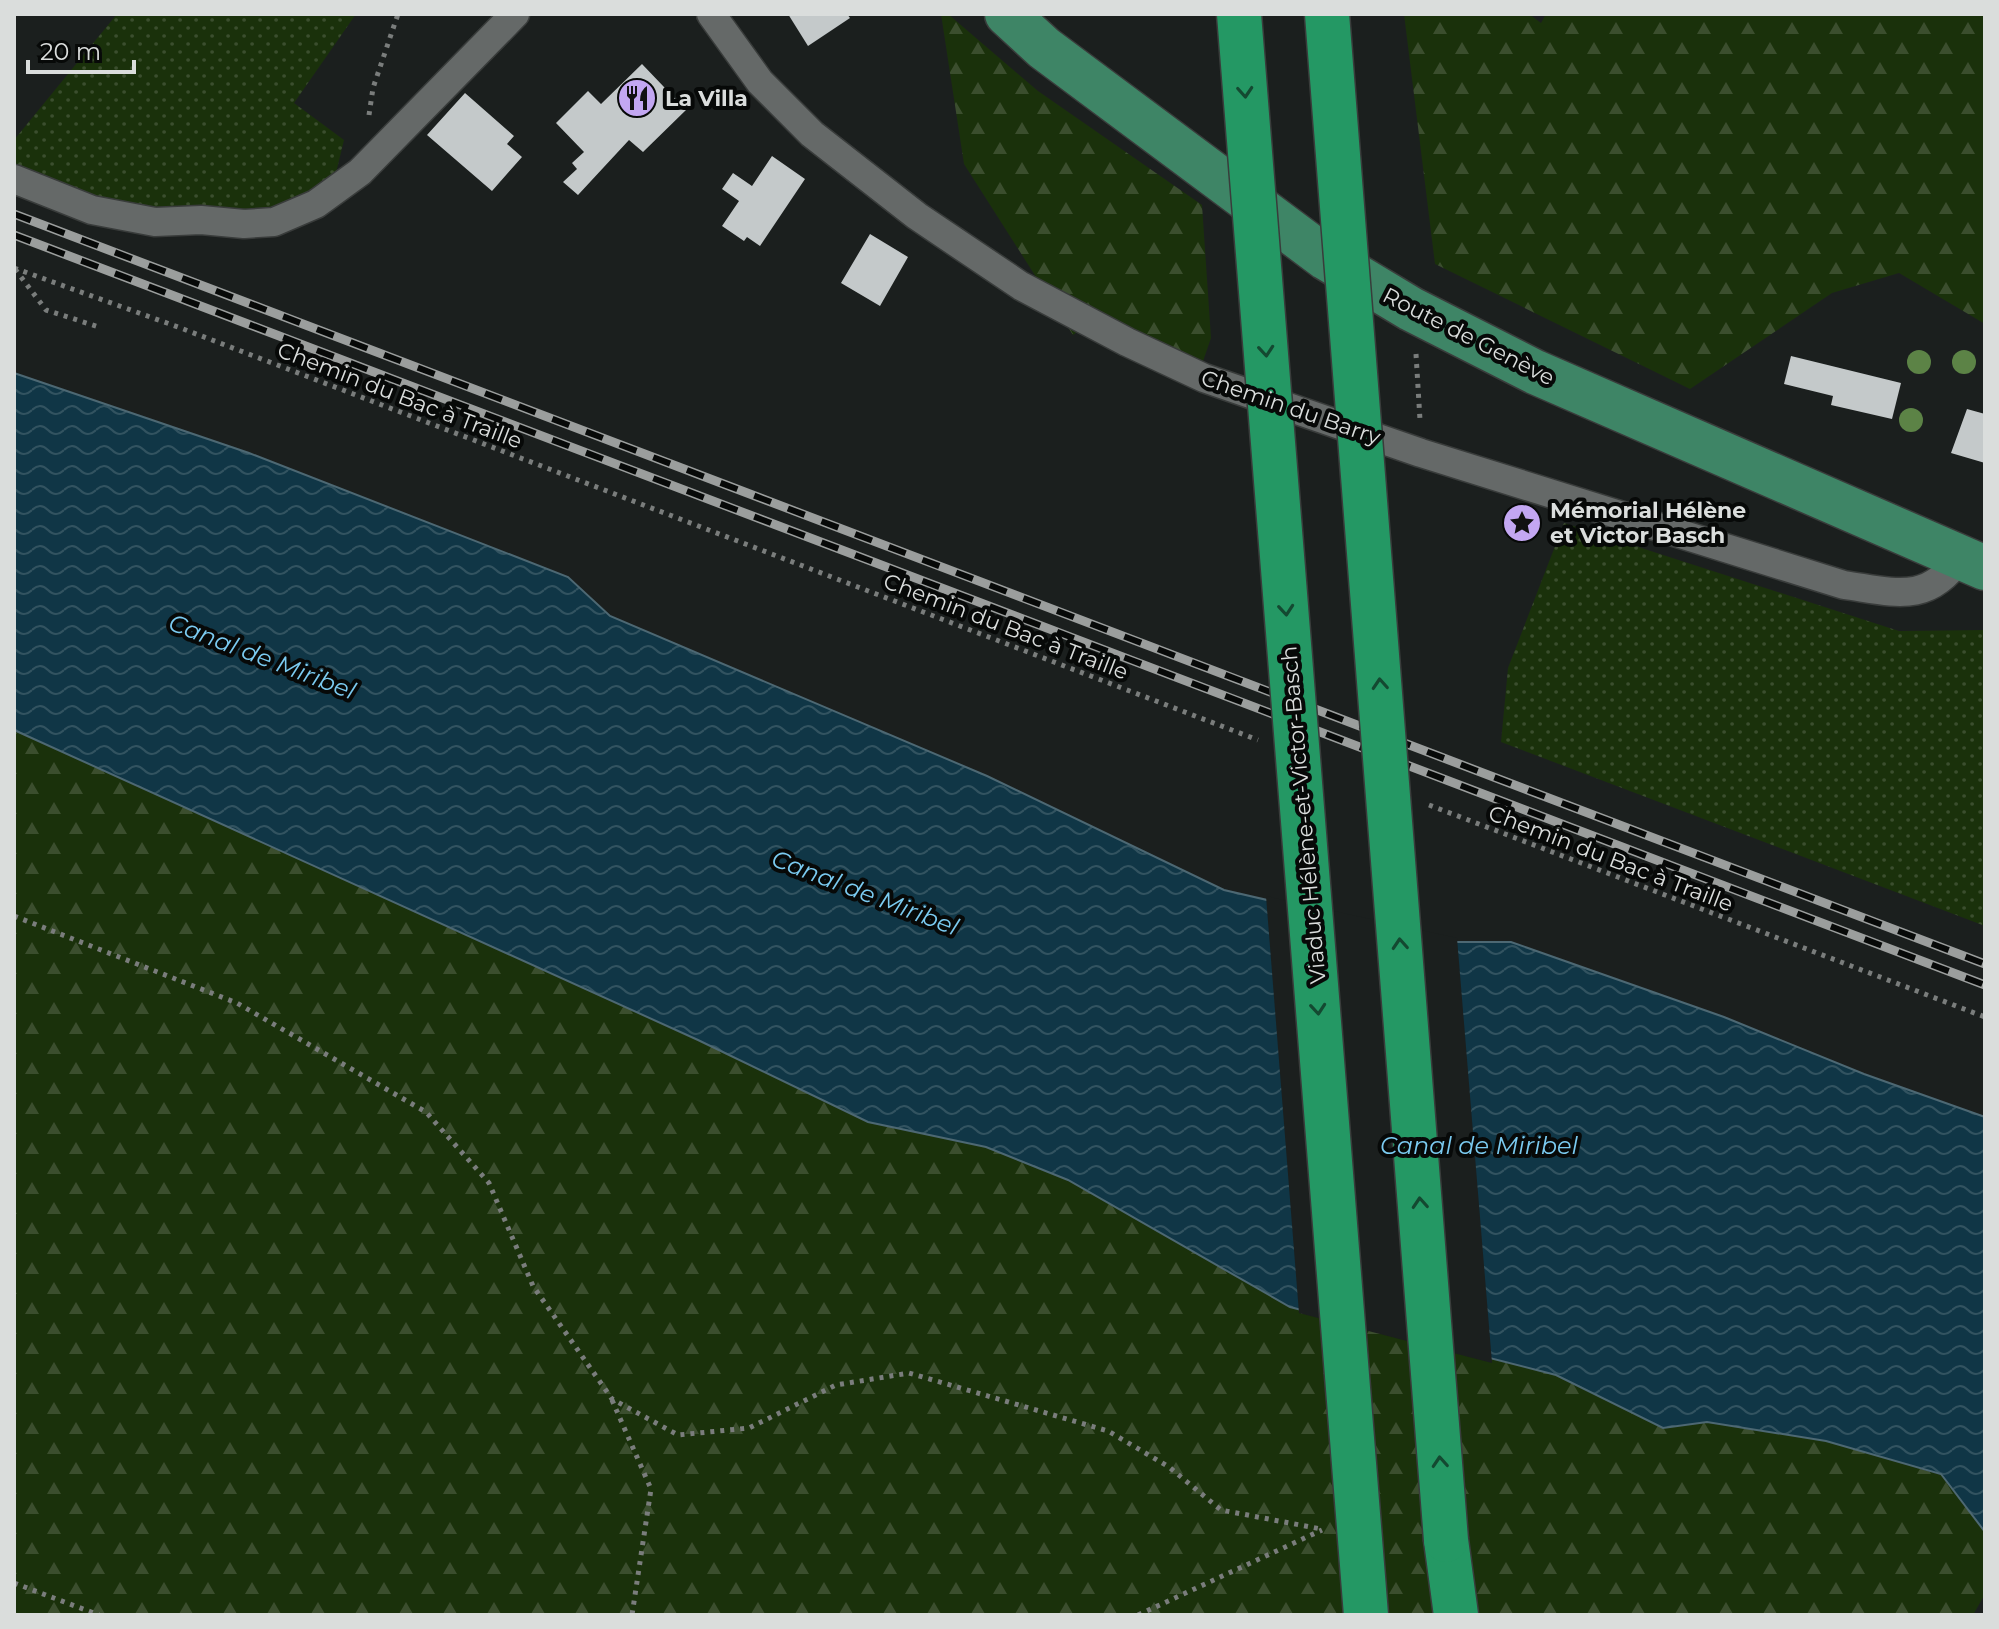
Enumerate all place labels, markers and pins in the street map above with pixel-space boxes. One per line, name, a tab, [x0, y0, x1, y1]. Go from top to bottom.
restaurant icon: La Villa	[616, 77, 658, 119]
place label: La Villa	[665, 85, 748, 112]
place label: Mémorial Hélène et Victor Basch	[1550, 497, 1746, 549]
place icon: Mémorial Hélène et Victor Basch	[1501, 502, 1543, 544]

